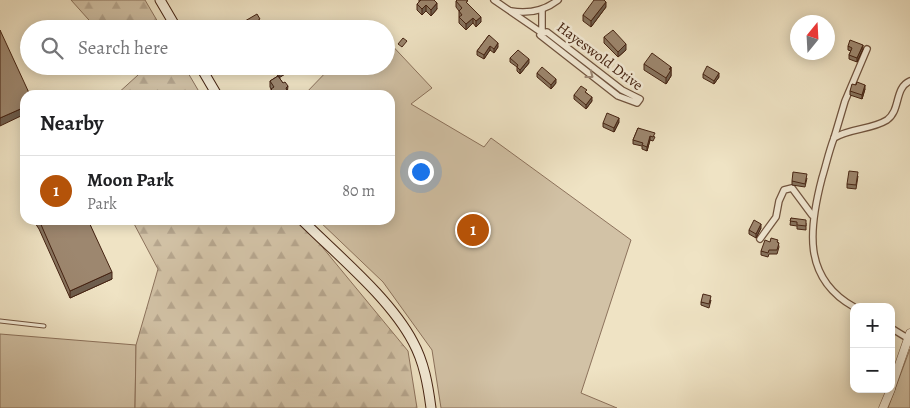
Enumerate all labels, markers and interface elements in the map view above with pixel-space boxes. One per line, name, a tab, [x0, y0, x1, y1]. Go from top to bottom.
north arrow	[790, 15, 835, 60]
street label: Hayeswold Drive	[553, 17, 647, 95]
search box	[20, 20, 395, 75]
icon: search	[38, 34, 66, 62]
text: Search here	[78, 35, 168, 61]
one-way arrow	[584, 69, 593, 77]
text: Nearby	[40, 109, 103, 137]
your location	[408, 159, 434, 185]
text: Moon Park	[87, 167, 173, 193]
text: 1	[53, 180, 59, 202]
text: 80 m	[342, 180, 375, 202]
text: Park	[87, 193, 117, 215]
pin: 1	[457, 211, 489, 249]
map controls	[850, 303, 895, 393]
button: +	[850, 303, 895, 348]
button: −	[850, 348, 895, 393]

